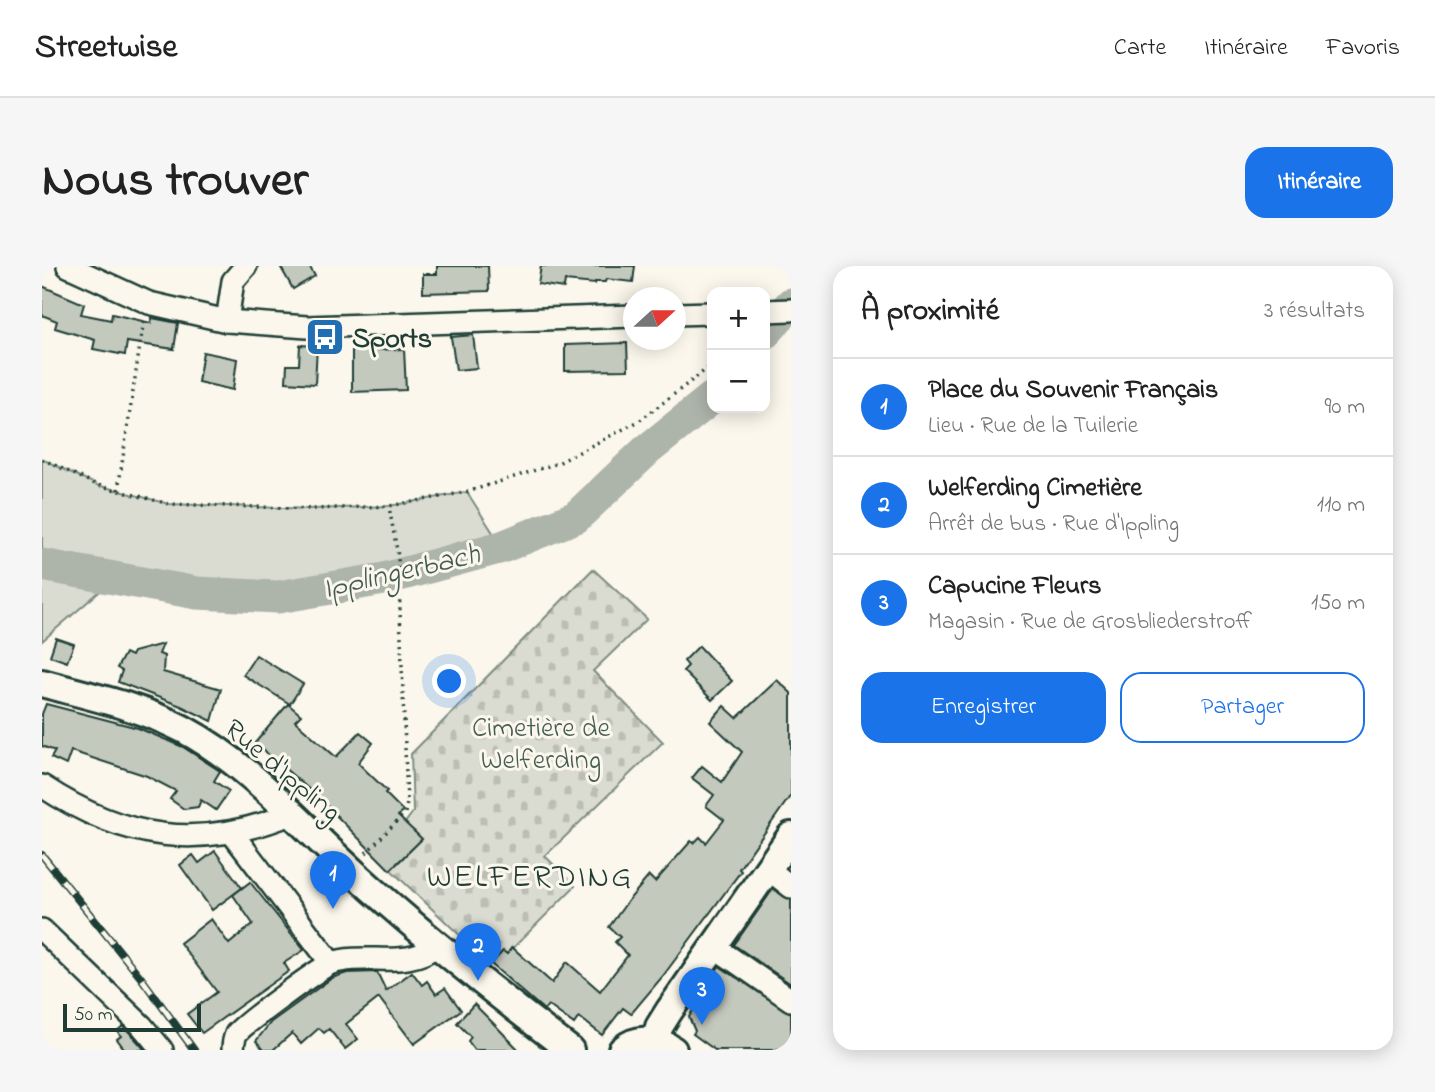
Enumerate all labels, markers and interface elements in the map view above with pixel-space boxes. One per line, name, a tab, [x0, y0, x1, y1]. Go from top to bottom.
text: Streetwise	[35, 24, 177, 72]
text: Carte	[1114, 31, 1166, 66]
text: Itinéraire	[1204, 31, 1288, 66]
text: Favoris	[1326, 31, 1400, 66]
text: Nous trouver	[42, 146, 308, 218]
button: Itinéraire	[1245, 147, 1393, 218]
north arrow	[623, 287, 686, 350]
map controls	[707, 287, 770, 413]
button: +	[707, 287, 770, 350]
text: À proximité	[861, 290, 999, 334]
text: 3 résultats	[1264, 295, 1365, 328]
bus stop icon: Sports	[304, 316, 346, 358]
place label: Sports	[352, 320, 432, 361]
button: −	[707, 350, 770, 413]
text: Place du Souvenir Français	[928, 372, 1218, 410]
text: 1	[880, 391, 888, 424]
text: 90 m	[1325, 391, 1365, 424]
text: Lieu · Rue de la Tuilerie	[928, 410, 1138, 443]
text: Welferding Cimetière	[928, 470, 1142, 508]
text: 2	[878, 489, 890, 522]
text: 110 m	[1317, 489, 1365, 522]
text: Arrêt de bus · Rue d'Ippling	[928, 508, 1179, 541]
water label: Ipplingerbach	[319, 533, 485, 612]
text: Capucine Fleurs	[928, 568, 1101, 606]
text: 3	[879, 587, 889, 620]
text: 150 m	[1311, 587, 1365, 620]
text: Magasin · Rue de Grosbliederstroff	[928, 606, 1252, 639]
your location	[432, 664, 466, 698]
button: Enregistrer	[861, 672, 1106, 743]
button: Partager	[1120, 672, 1365, 743]
park label: Cimetière de Welferding	[472, 709, 611, 782]
street label: Rue d'Ippling	[214, 710, 349, 833]
pin: 1	[310, 851, 356, 909]
district label: WELFERDING	[427, 855, 633, 902]
pin: 2	[455, 923, 501, 981]
pin: 3	[679, 967, 725, 1025]
scale bar	[63, 1001, 201, 1033]
text: 50 m	[74, 1002, 113, 1029]

